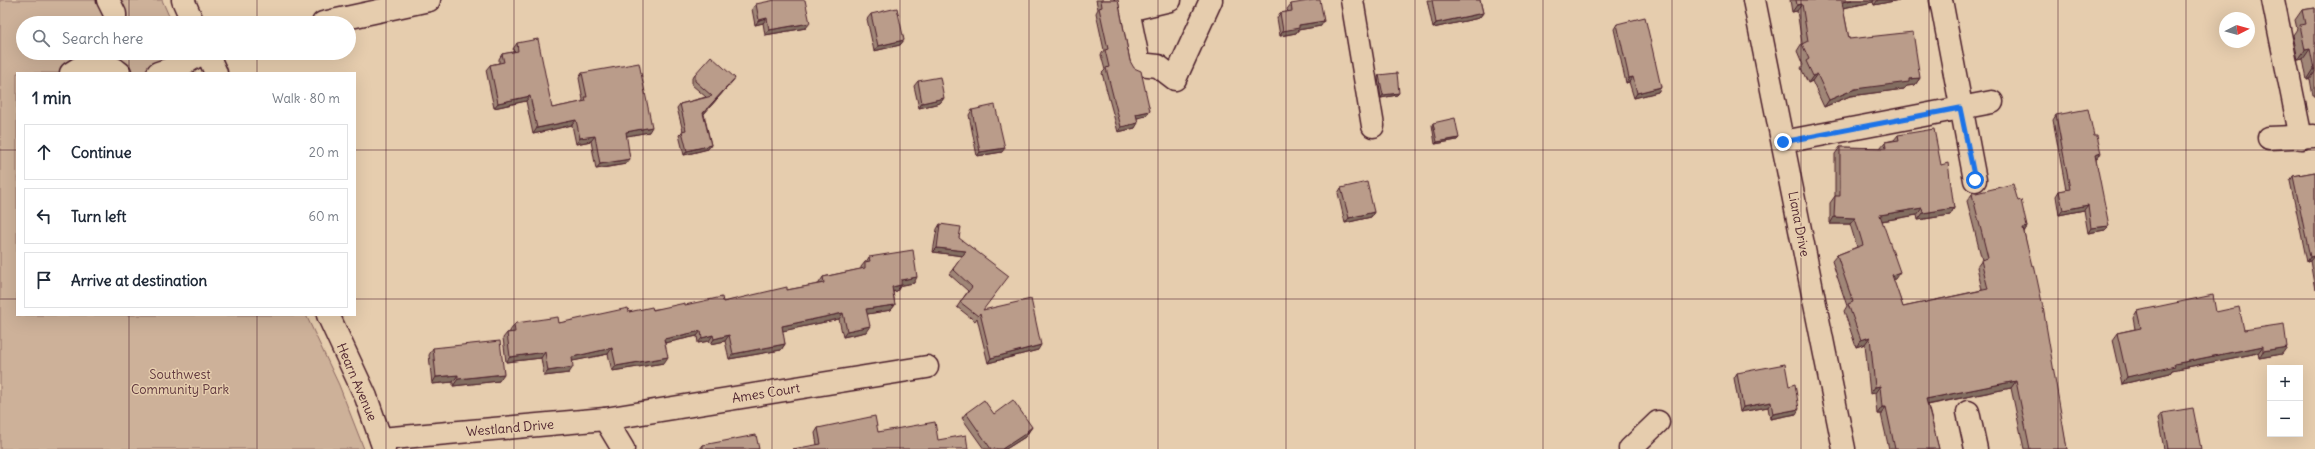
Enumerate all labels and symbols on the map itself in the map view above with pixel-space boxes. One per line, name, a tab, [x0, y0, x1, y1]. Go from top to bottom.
north arrow	[2219, 12, 2255, 48]
route end	[1774, 133, 1792, 151]
route start	[1966, 171, 1984, 189]
street label: Liana Drive	[1784, 190, 1814, 258]
street label: Hearn Avenue	[333, 340, 381, 424]
park label: Southwest Community Park	[131, 366, 229, 398]
street label: Ames Court	[731, 379, 802, 407]
street label: Westland Drive	[465, 416, 555, 440]

